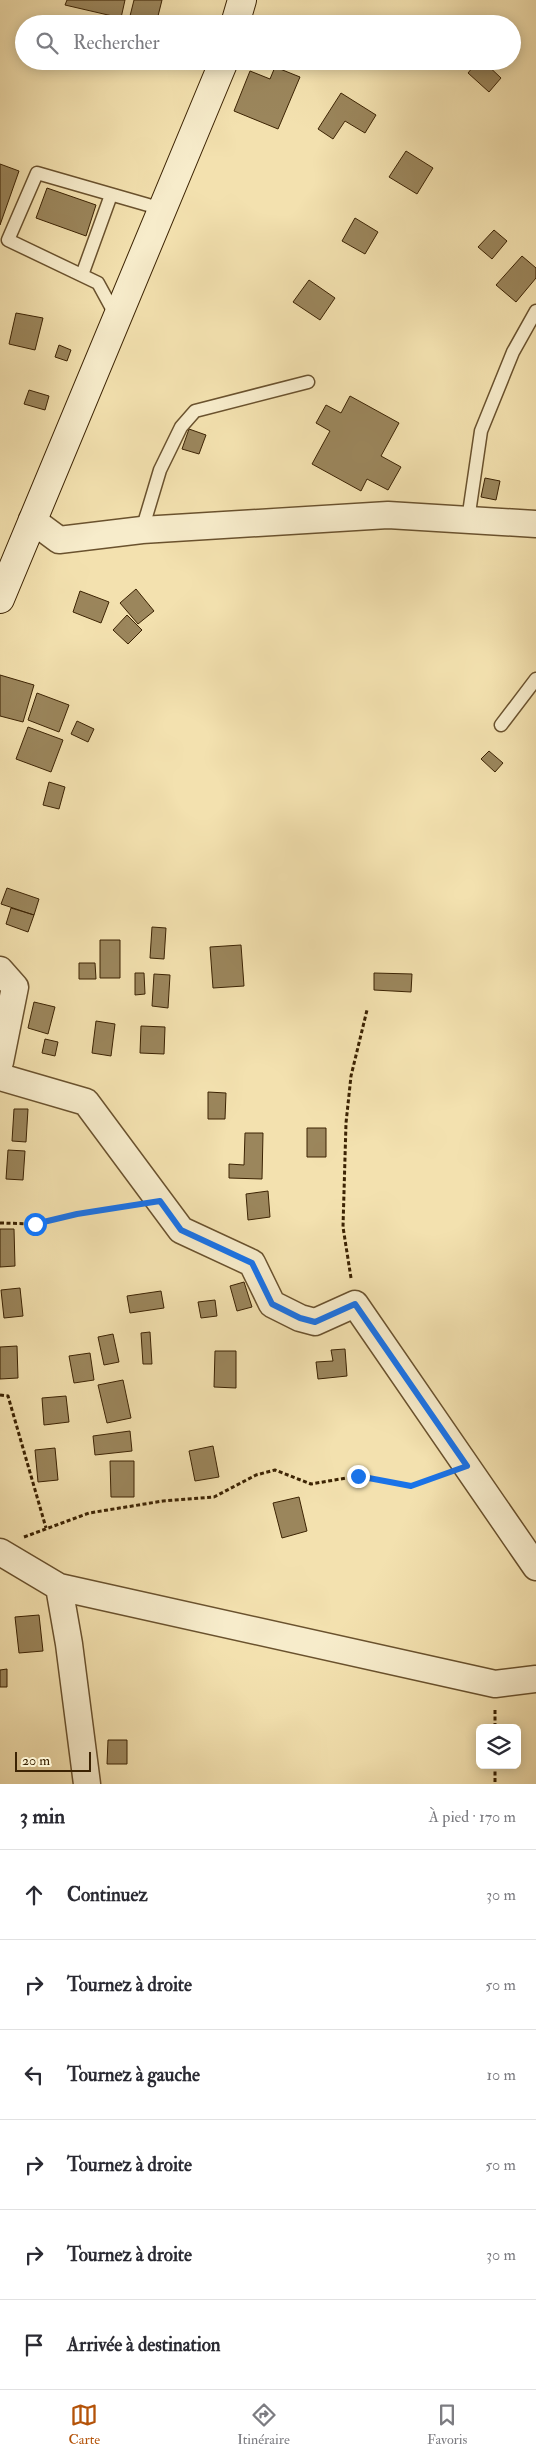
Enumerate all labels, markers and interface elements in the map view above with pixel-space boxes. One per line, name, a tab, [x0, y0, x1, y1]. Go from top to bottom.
search box	[15, 15, 521, 70]
icon: search	[33, 29, 61, 57]
text: Rechercher	[73, 31, 160, 55]
route start	[24, 1213, 47, 1236]
route end	[347, 1465, 370, 1488]
map controls	[476, 1724, 521, 1769]
button: layers	[476, 1724, 521, 1769]
scale bar	[15, 1749, 91, 1772]
text: 20 m	[22, 1752, 50, 1769]
text: 3 min	[20, 1803, 65, 1830]
text: À pied · 170 m	[429, 1807, 516, 1827]
icon: ahead	[20, 1881, 48, 1909]
text: Continuez	[67, 1883, 148, 1907]
text: 30 m	[486, 1885, 516, 1905]
icon: right	[20, 1971, 48, 1999]
text: Tournez à droite	[67, 1973, 192, 1997]
text: 50 m	[485, 1975, 516, 1995]
icon: left	[20, 2061, 48, 2089]
text: Tournez à gauche	[67, 2063, 200, 2087]
text: 10 m	[486, 2065, 516, 2085]
icon: right	[20, 2151, 48, 2179]
text: Tournez à droite	[67, 2153, 192, 2177]
text: 50 m	[485, 2155, 516, 2175]
icon: right	[20, 2241, 48, 2269]
text: Tournez à droite	[67, 2243, 192, 2267]
text: 30 m	[486, 2245, 516, 2265]
icon: arrive	[20, 2331, 48, 2359]
text: Arrivée à destination	[67, 2333, 221, 2357]
tab: Carte	[69, 2401, 100, 2448]
tab: Itinéraire	[237, 2401, 290, 2448]
tab: Favoris	[427, 2401, 467, 2448]

